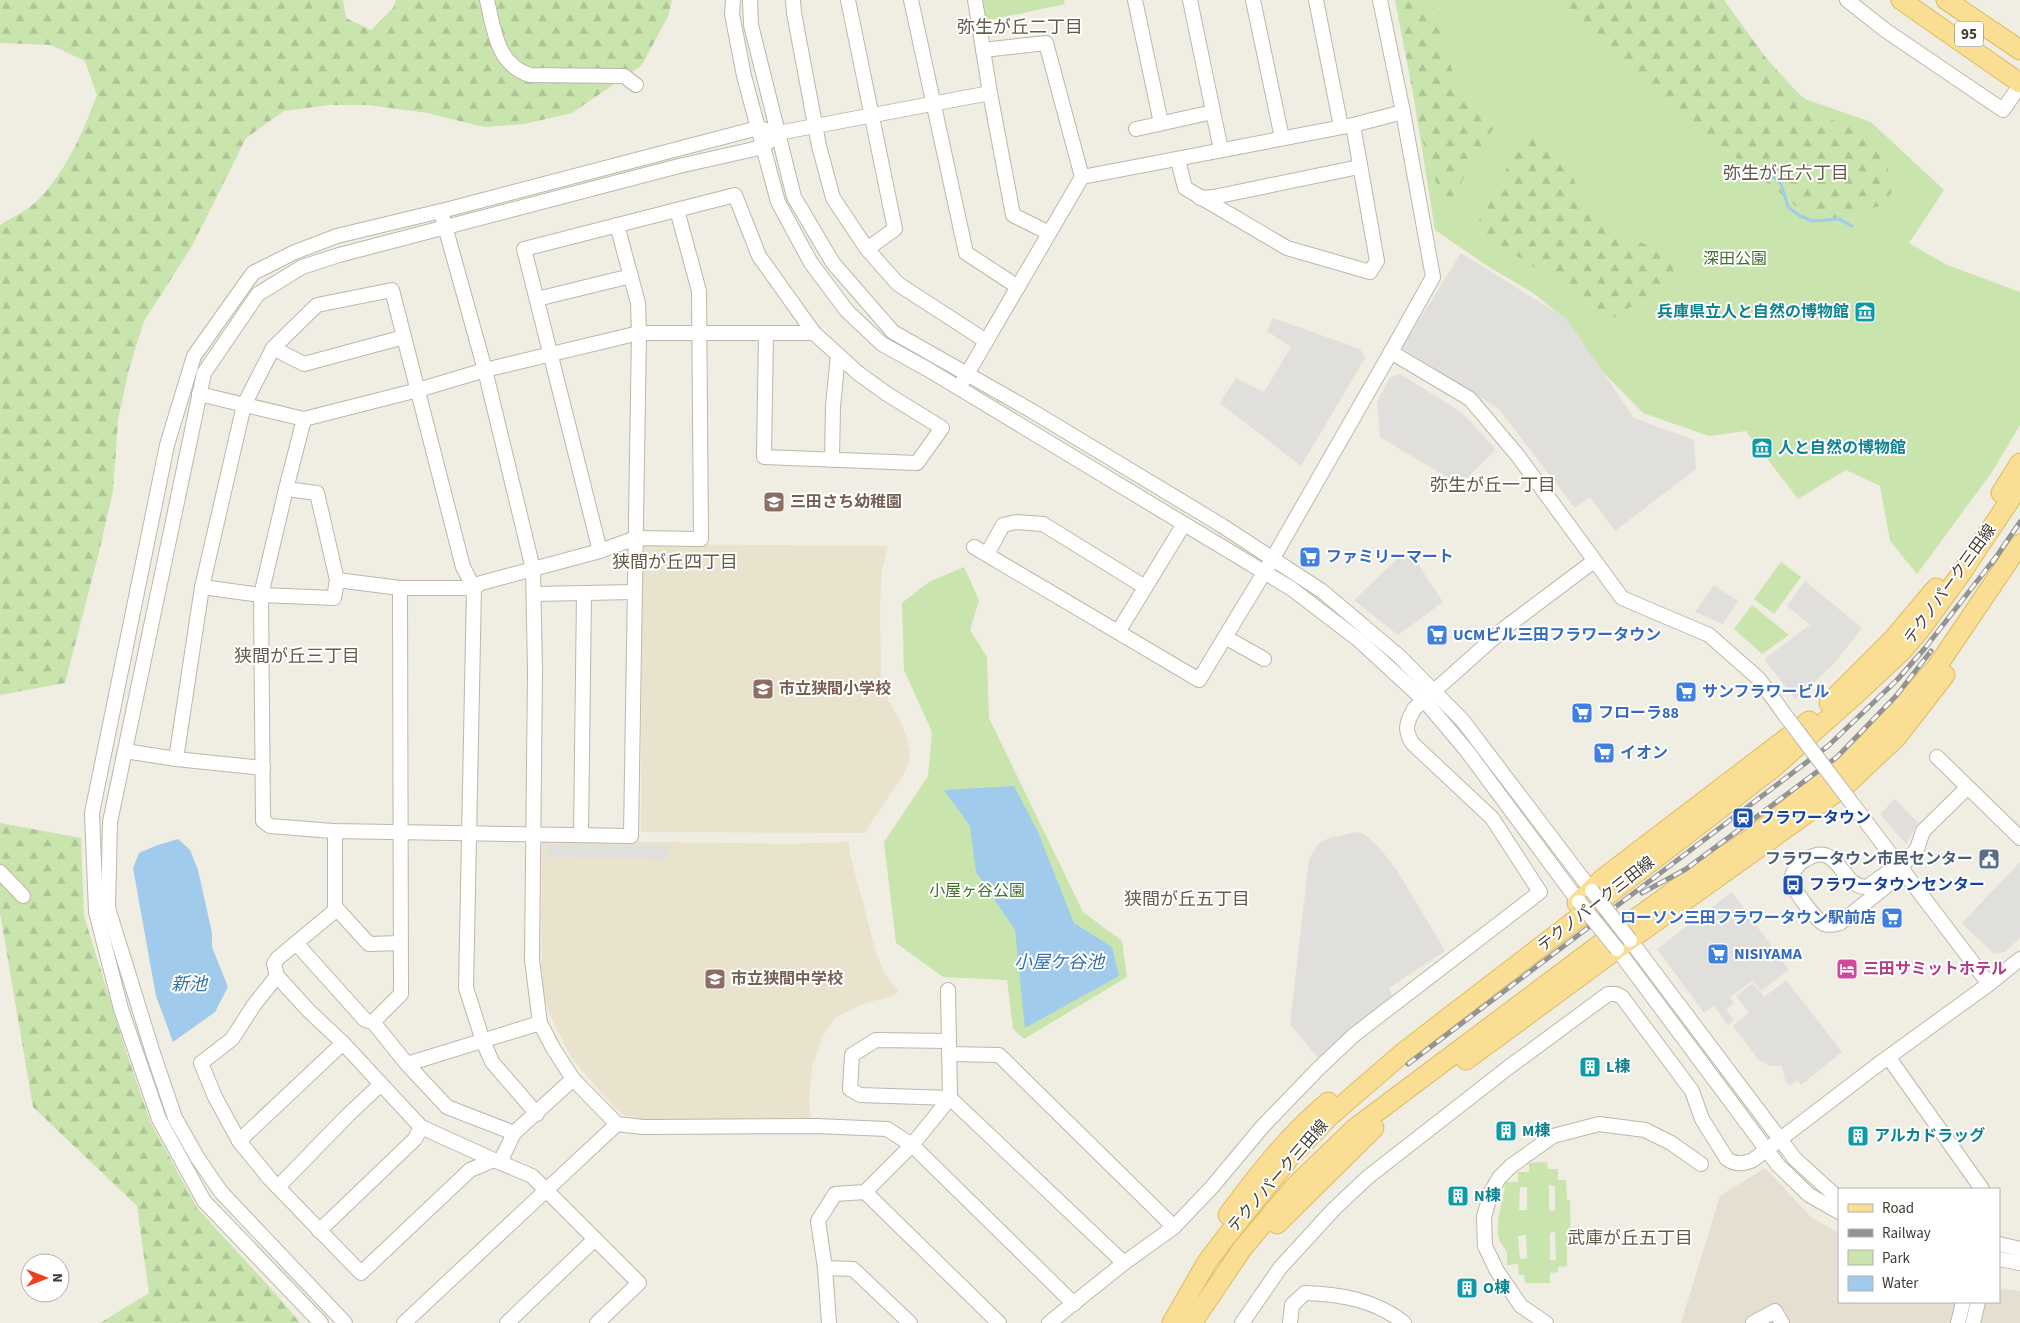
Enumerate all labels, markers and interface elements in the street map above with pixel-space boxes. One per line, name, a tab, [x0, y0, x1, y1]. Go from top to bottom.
district label: 弥生が丘二丁目	[957, 15, 1083, 40]
road number: 95	[1955, 22, 1983, 46]
district label: 弥生が丘六丁目	[1723, 161, 1849, 186]
park label: 深田公園	[1703, 248, 1767, 270]
museum icon: 兵庫県立人と自然の博物館	[1853, 300, 1877, 324]
place label: 兵庫県立人と自然の博物館	[1657, 301, 1849, 323]
museum icon: 人と自然の博物館	[1750, 436, 1774, 460]
place label: 人と自然の博物館	[1778, 437, 1906, 459]
district label: 弥生が丘一丁目	[1430, 473, 1556, 498]
school or university icon: 三田さち幼稚園	[762, 490, 786, 514]
place label: 三田さち幼稚園	[790, 491, 902, 513]
street label: テクノパーク三田線	[1899, 520, 2001, 648]
supermarket icon: ファミリーマート	[1298, 545, 1322, 569]
place label: ファミリーマート	[1326, 546, 1454, 568]
district label: 狭間が丘四丁目	[612, 550, 738, 575]
supermarket icon: UCMビル三田フラワータウン	[1425, 623, 1449, 647]
place label: UCMビル三田フラワータウン	[1453, 624, 1661, 646]
district label: 狭間が丘三丁目	[234, 644, 360, 669]
school or university icon: 市立狭間小学校	[751, 677, 775, 701]
place label: 市立狭間小学校	[779, 678, 891, 700]
supermarket icon: サンフラワービル	[1674, 680, 1698, 704]
place label: サンフラワービル	[1702, 681, 1830, 703]
supermarket icon: フローラ88	[1570, 701, 1594, 725]
place label: フローラ88	[1598, 702, 1679, 724]
supermarket icon: イオン	[1592, 741, 1616, 765]
place label: イオン	[1620, 742, 1668, 764]
station icon: フラワータウン	[1731, 806, 1755, 830]
place label: フラワータウン	[1759, 807, 1871, 829]
public building icon: フラワータウン市民センター	[1977, 847, 2001, 871]
place label: フラワータウン市民センター	[1765, 848, 1973, 870]
street label: テクノパーク三田線	[1533, 851, 1659, 957]
bus stop icon: フラワータウンセンター	[1781, 873, 1805, 897]
place label: フラワータウンセンター	[1809, 874, 1985, 896]
park label: 小屋ヶ谷公園	[929, 880, 1025, 902]
district label: 狭間が丘五丁目	[1124, 887, 1250, 912]
supermarket icon: ローソン三田フラワータウン駅前店	[1880, 906, 1904, 930]
place label: ローソン三田フラワータウン駅前店	[1620, 907, 1876, 929]
supermarket icon: NISIYAMA	[1706, 942, 1730, 966]
place label: NISIYAMA	[1734, 943, 1803, 965]
water label: 小屋ケ谷池	[1014, 950, 1106, 975]
hotel icon: 三田サミットホテル	[1835, 957, 1859, 981]
place label: 三田サミットホテル	[1863, 958, 2007, 980]
school or university icon: 市立狭間中学校	[703, 967, 727, 991]
place label: 市立狭間中学校	[731, 968, 843, 990]
water label: 新池	[171, 972, 209, 997]
building icon: L棟	[1578, 1055, 1602, 1079]
place label: L棟	[1606, 1056, 1630, 1078]
street label: テクノパーク三田線	[1223, 1115, 1333, 1237]
building icon: M棟	[1494, 1119, 1518, 1143]
place label: M棟	[1522, 1120, 1550, 1142]
building icon: アルカドラッグ	[1846, 1124, 1870, 1148]
place label: アルカドラッグ	[1874, 1125, 1985, 1147]
building icon: N棟	[1446, 1184, 1470, 1208]
place label: N棟	[1474, 1185, 1501, 1207]
legend	[1838, 1188, 2000, 1303]
text: Road	[1882, 1198, 1914, 1219]
text: Railway	[1882, 1223, 1931, 1244]
district label: 武庫が丘五丁目	[1567, 1226, 1693, 1251]
text: Park	[1882, 1248, 1911, 1269]
north arrow	[20, 1253, 70, 1303]
text: N	[47, 1273, 67, 1283]
text: Water	[1882, 1273, 1919, 1294]
building icon: O棟	[1455, 1276, 1479, 1300]
place label: O棟	[1483, 1277, 1510, 1299]

